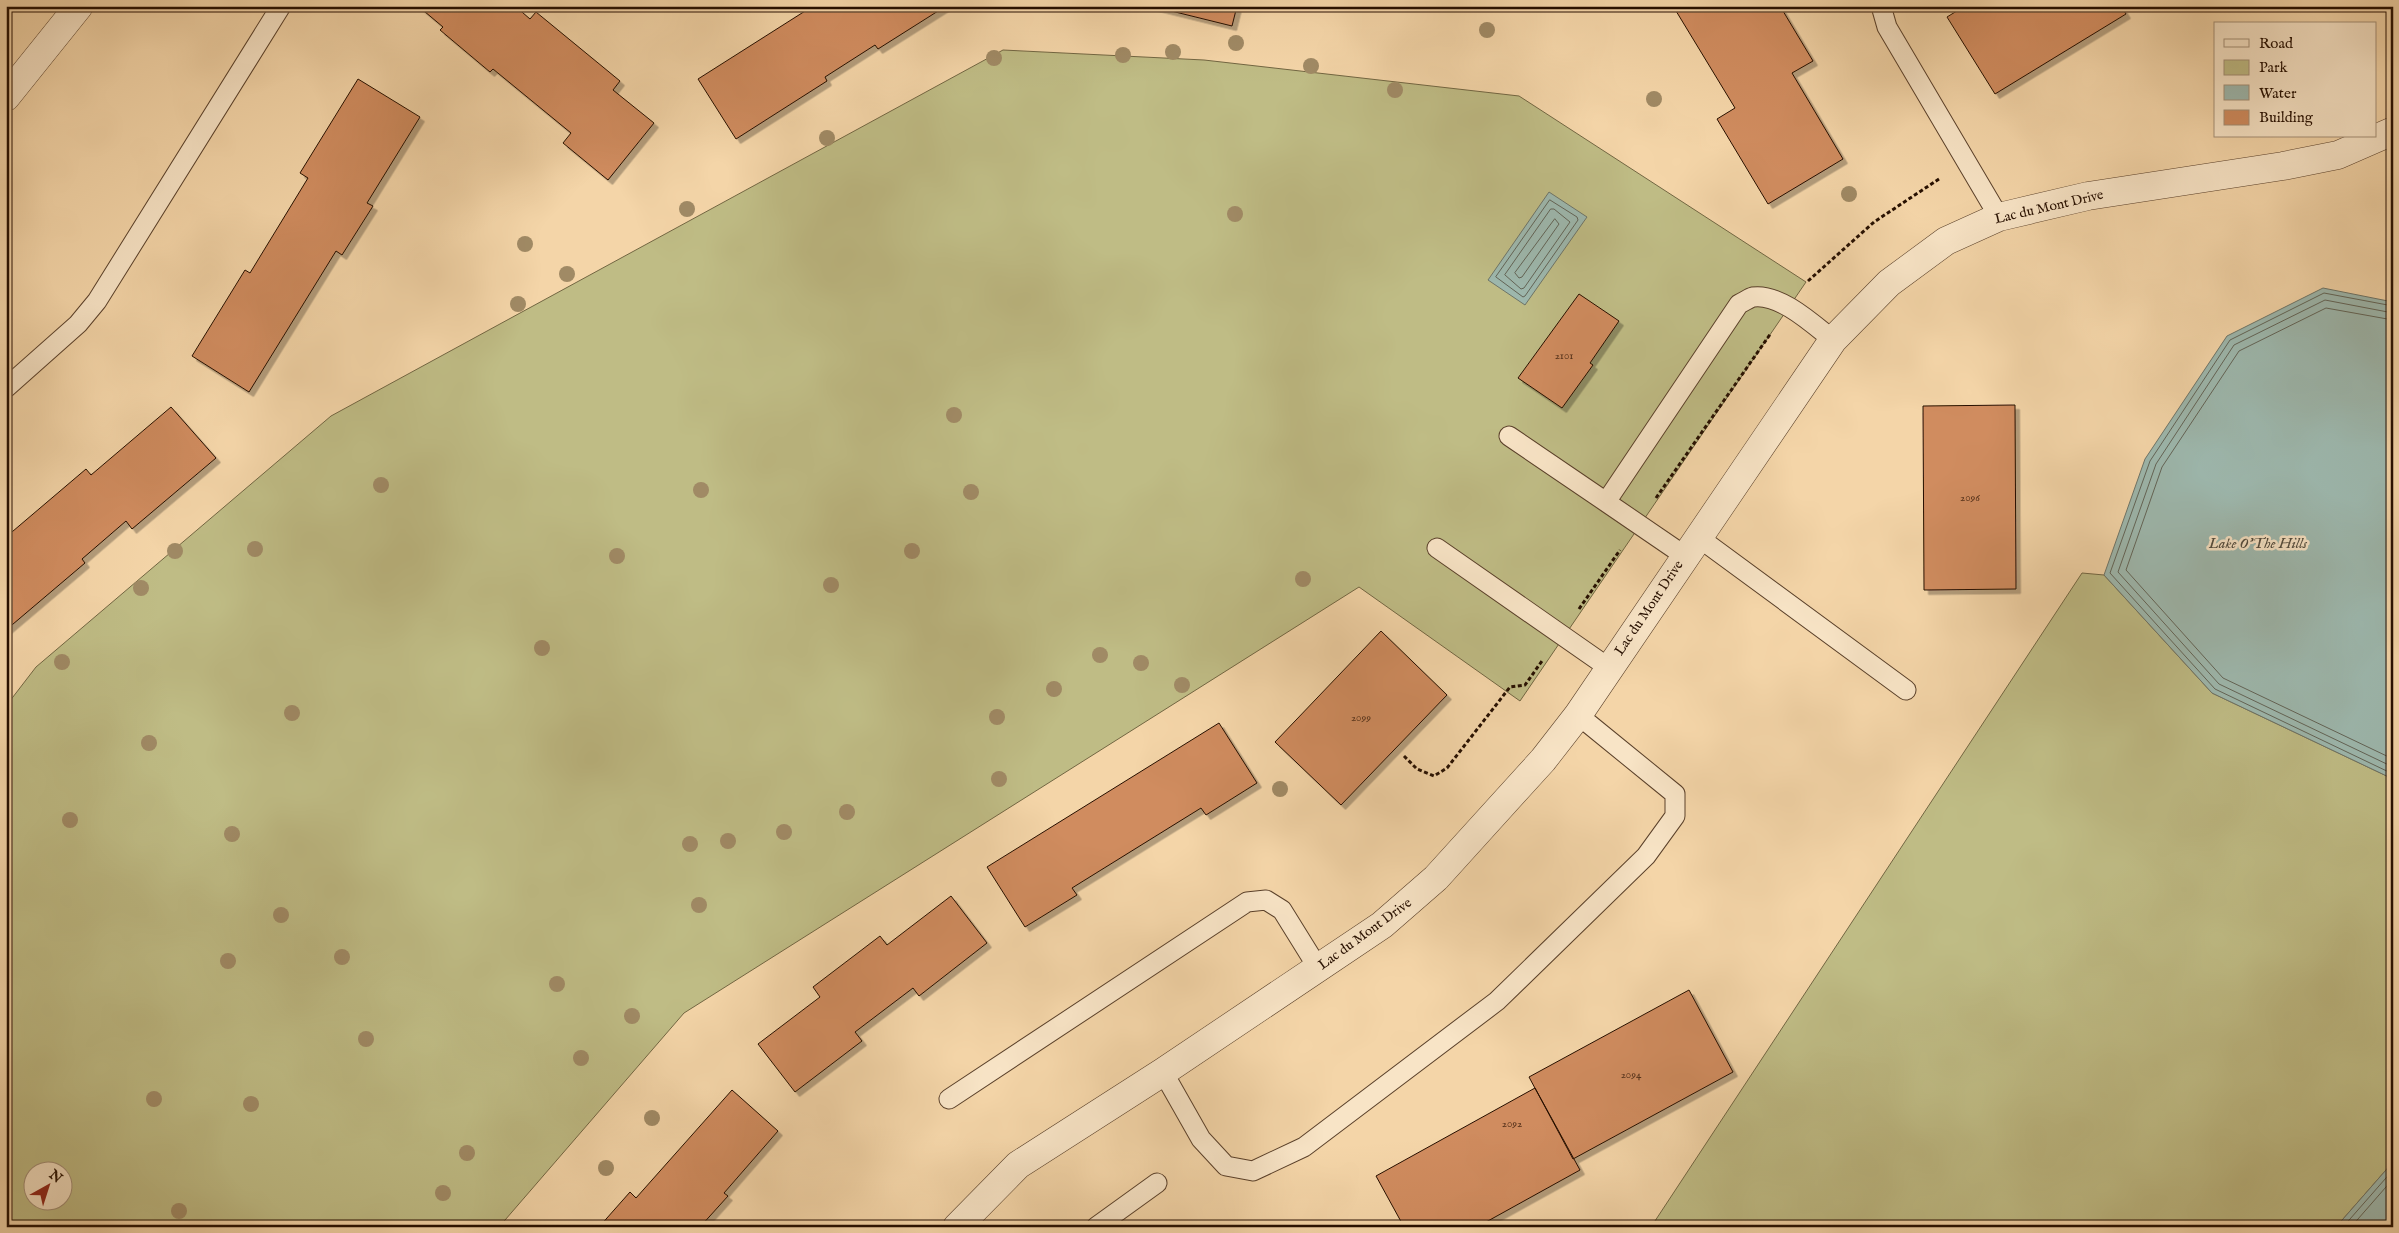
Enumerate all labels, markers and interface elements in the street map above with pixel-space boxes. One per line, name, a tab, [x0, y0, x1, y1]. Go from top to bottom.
legend	[2214, 22, 2376, 138]
text: Road	[2259, 34, 2294, 53]
text: Park	[2259, 58, 2289, 77]
text: Water	[2259, 84, 2297, 103]
text: Building	[2259, 108, 2314, 127]
street label: Lac du Mont Drive	[1993, 186, 2106, 228]
house number: 2101	[1555, 349, 1573, 363]
house number: 2096	[1960, 491, 1980, 505]
water label: Lake O'The Hills	[2208, 534, 2308, 553]
street label: Lac du Mont Drive	[1610, 556, 1688, 659]
house number: 2099	[1351, 711, 1371, 725]
street label: Lac du Mont Drive	[1315, 894, 1416, 974]
house number: 2094	[1621, 1068, 1642, 1082]
house number: 2092	[1502, 1117, 1522, 1131]
north arrow	[22, 1160, 72, 1210]
text: N	[44, 1165, 66, 1187]

